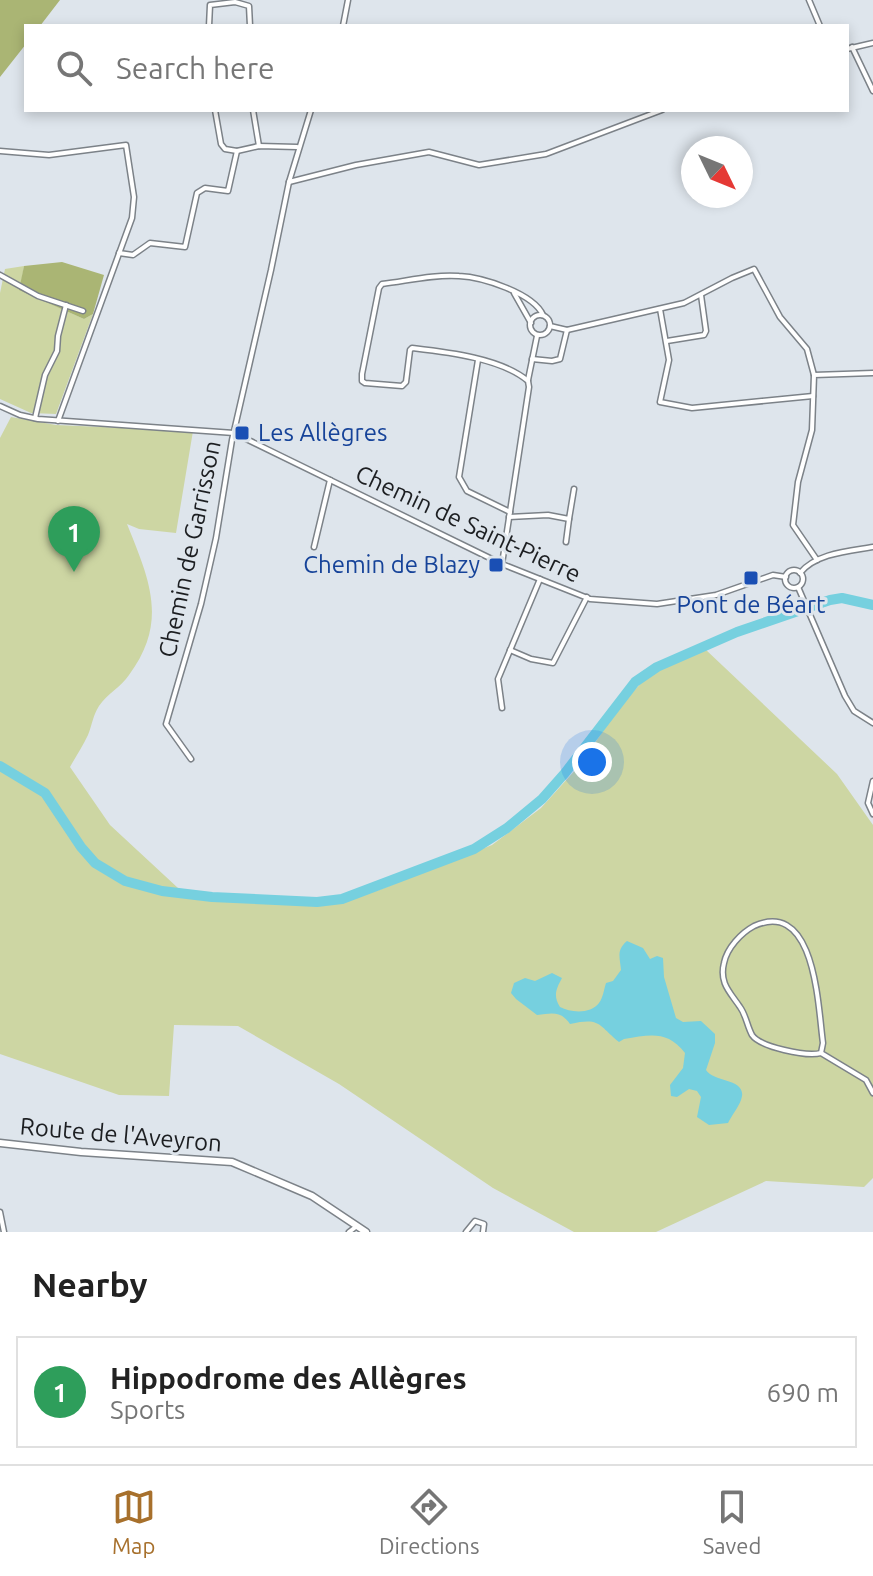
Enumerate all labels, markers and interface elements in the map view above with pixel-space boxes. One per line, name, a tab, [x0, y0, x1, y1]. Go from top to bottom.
search box	[24, 24, 849, 112]
icon: search	[52, 46, 96, 90]
text: Search here	[116, 51, 275, 85]
north arrow	[681, 136, 753, 208]
place label: Les Allègres	[258, 419, 387, 446]
marker: Les Allègres	[233, 424, 251, 442]
street label: Chemin de Garrisson	[153, 438, 226, 660]
street label: Chemin de Saint-Pierre	[351, 459, 585, 588]
pin: 1	[48, 506, 100, 572]
place label: Chemin de Blazy	[303, 551, 480, 578]
marker: Chemin de Blazy	[487, 556, 505, 574]
marker: Pont de Béart	[742, 569, 760, 587]
place label: Pont de Béart	[677, 591, 826, 618]
your location	[572, 742, 612, 782]
street label: Route de l'Aveyron	[19, 1112, 223, 1157]
text: Nearby	[32, 1265, 147, 1303]
text: Hippodrome des Allègres	[110, 1361, 467, 1395]
text: 1	[53, 1378, 67, 1407]
text: 690 m	[767, 1378, 839, 1407]
text: Sports	[110, 1395, 185, 1424]
tab: Map	[112, 1485, 156, 1558]
tab: Directions	[379, 1485, 479, 1558]
tab: Saved	[703, 1485, 761, 1558]

